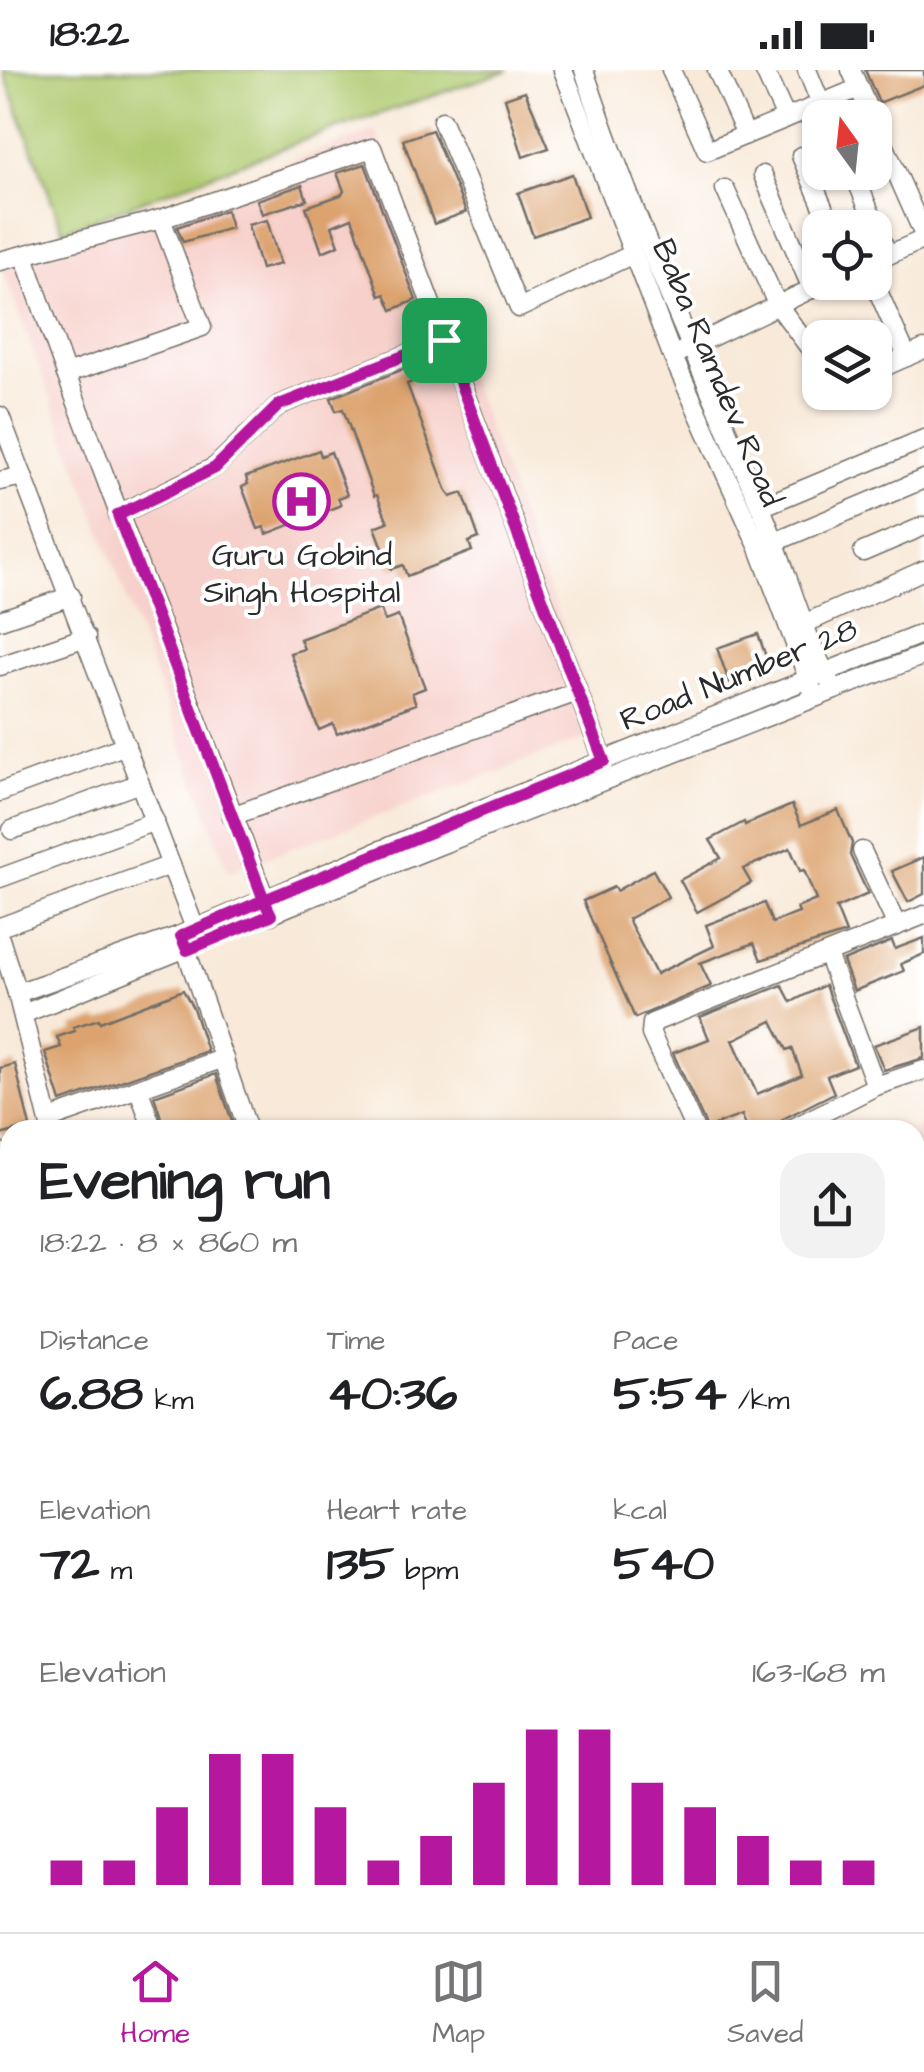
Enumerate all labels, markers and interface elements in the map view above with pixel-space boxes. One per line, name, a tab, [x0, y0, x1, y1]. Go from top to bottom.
text: 18:22	[50, 9, 129, 61]
north arrow	[802, 100, 892, 190]
map controls	[802, 100, 892, 410]
button: locate	[802, 210, 892, 300]
street label: Baba Ramdev Road	[640, 232, 794, 514]
pin	[402, 298, 487, 383]
icon: arrive	[417, 313, 472, 368]
button: layers	[802, 320, 892, 410]
hospital icon: Guru Gobind Singh Hospital	[272, 471, 332, 531]
place label: Guru Gobind Singh Hospital	[204, 533, 400, 615]
street label: Road Number 28	[614, 607, 864, 743]
text: Evening run	[40, 1144, 330, 1220]
button: share	[780, 1153, 885, 1258]
text: 18:22 · 8 × 860 m	[40, 1220, 297, 1265]
text: Distance	[40, 1321, 149, 1360]
text: Time	[327, 1321, 385, 1360]
text: Pace	[613, 1321, 678, 1360]
text: 6.88	[40, 1360, 143, 1429]
text: 40:36	[327, 1360, 457, 1429]
text: 5:54	[613, 1360, 727, 1429]
text: km	[143, 1381, 193, 1420]
text: /km	[727, 1381, 789, 1420]
text: Elevation	[40, 1491, 150, 1530]
text: Heart rate	[327, 1491, 467, 1530]
text: kcal	[613, 1491, 667, 1530]
text: 72	[40, 1530, 99, 1599]
text: 135	[327, 1530, 394, 1599]
text: 540	[613, 1530, 714, 1599]
text: m	[99, 1551, 132, 1590]
text: bpm	[394, 1551, 458, 1590]
text: Elevation	[40, 1650, 166, 1695]
text: 163–168 m	[752, 1650, 885, 1695]
tab: Home	[121, 1954, 190, 2053]
tab: Map	[431, 1954, 486, 2053]
tab: Saved	[727, 1954, 803, 2053]

